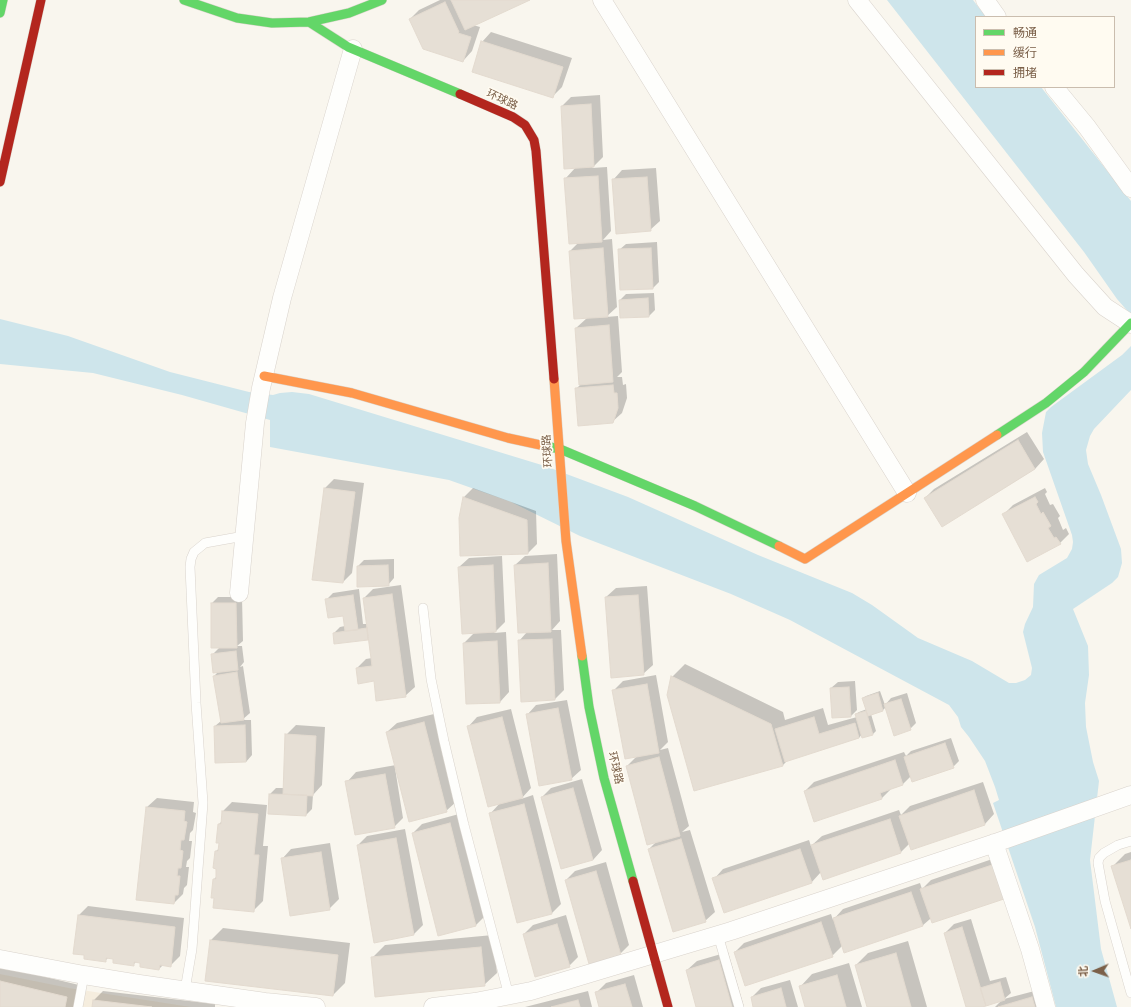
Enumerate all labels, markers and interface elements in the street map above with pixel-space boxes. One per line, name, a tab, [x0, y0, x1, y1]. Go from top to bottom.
legend	[975, 16, 1115, 88]
text: 畅通	[1013, 25, 1037, 41]
text: 缓行	[1013, 45, 1037, 61]
text: 拥堵	[1013, 65, 1037, 81]
street label: 环球路	[484, 87, 520, 113]
street label: 环球路	[540, 434, 556, 468]
street label: 环球路	[605, 750, 625, 786]
north arrow	[1075, 951, 1115, 991]
text: 北	[1076, 966, 1090, 977]

